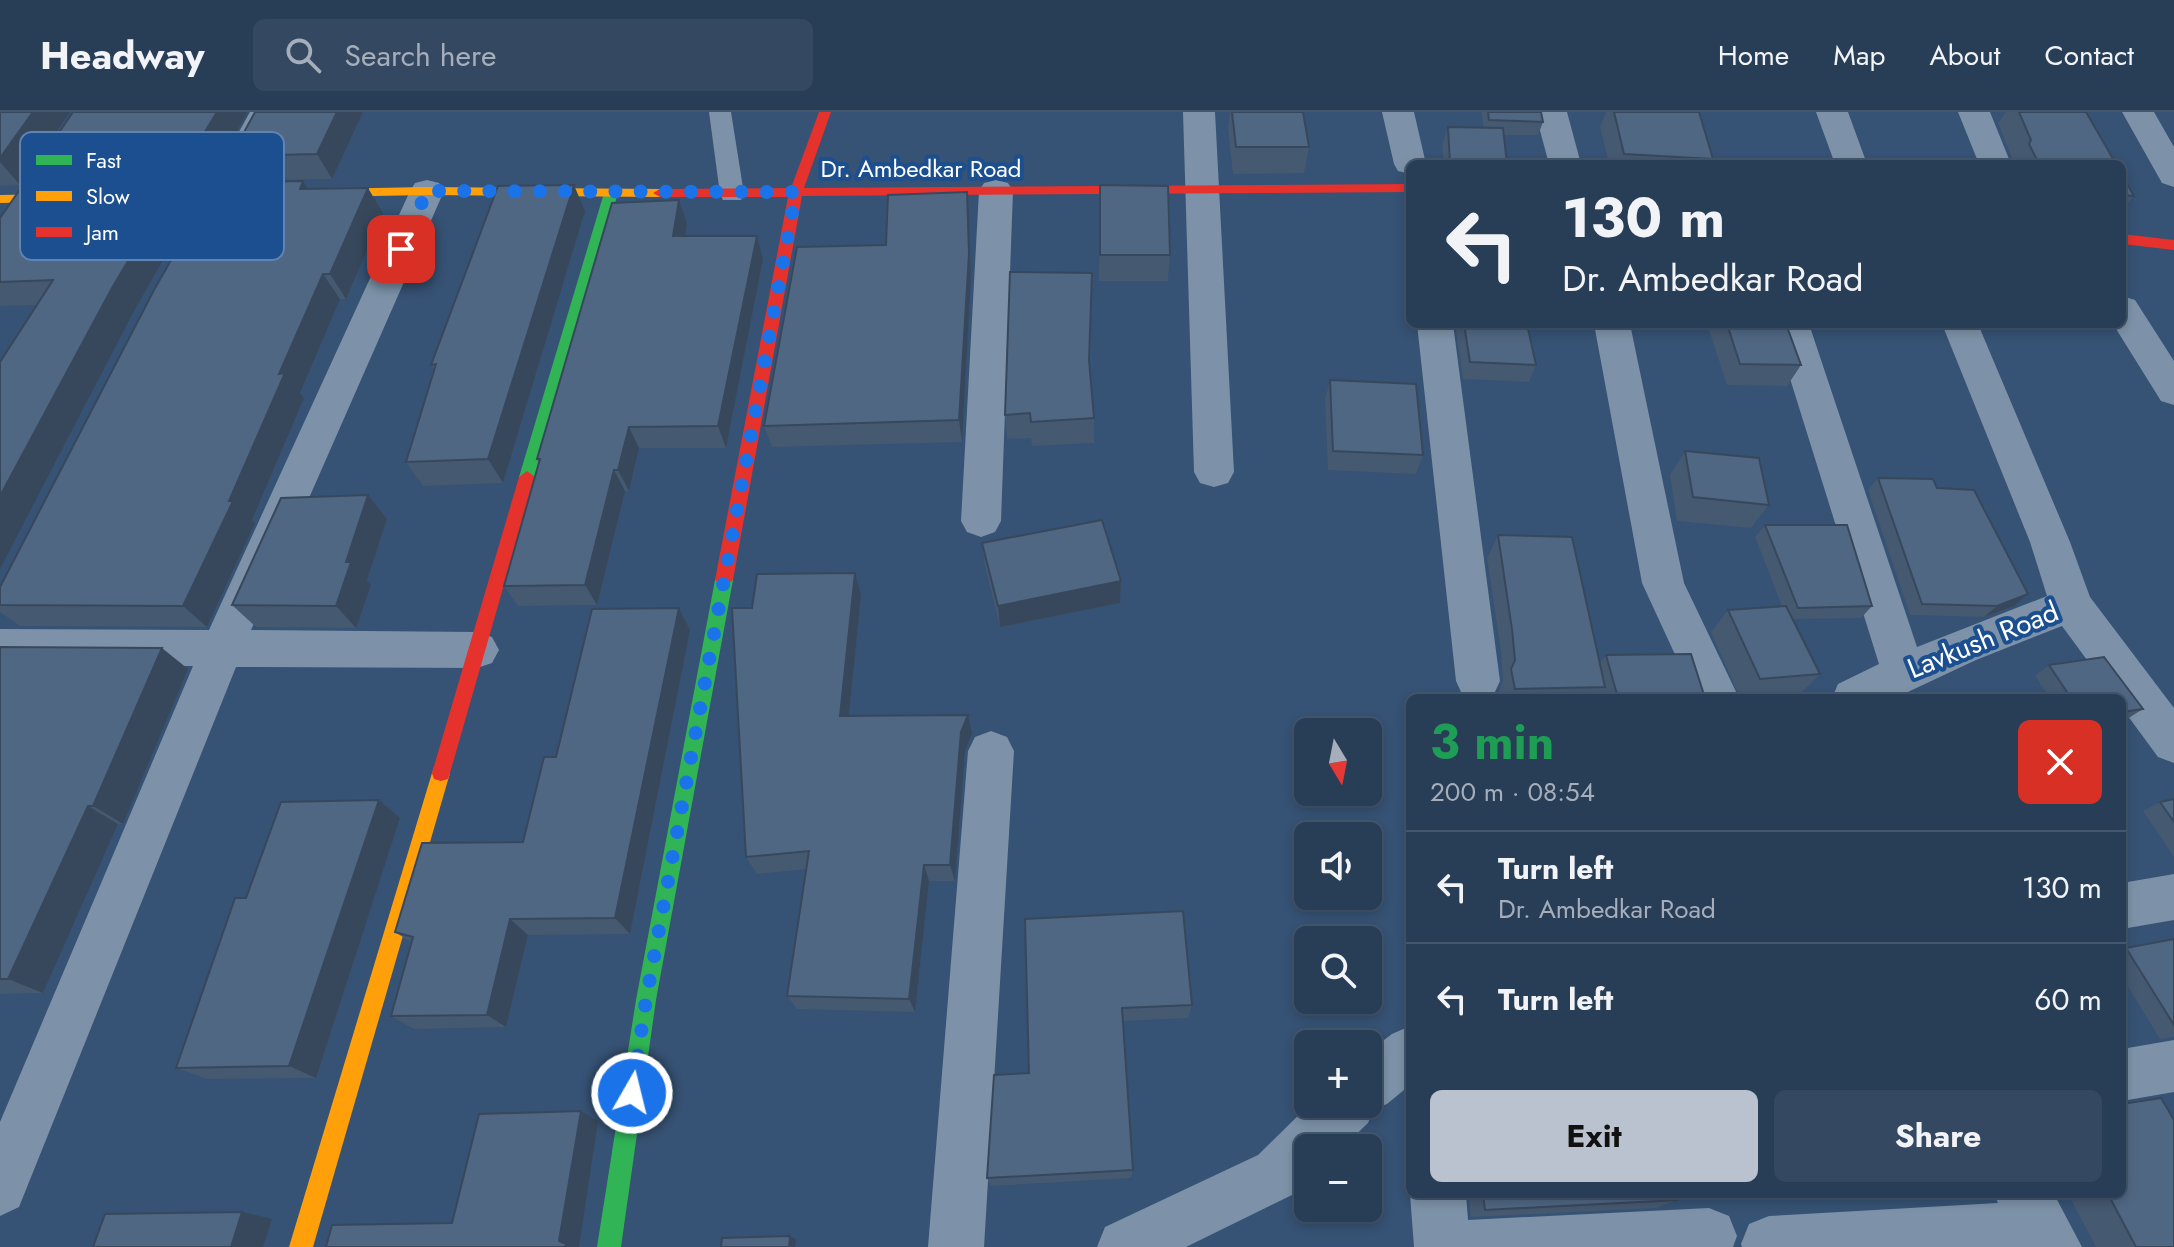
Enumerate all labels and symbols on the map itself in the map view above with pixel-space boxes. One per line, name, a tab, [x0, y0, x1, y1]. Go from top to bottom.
legend	[20, 132, 284, 260]
text: Fast	[86, 144, 122, 176]
street label: Dr. Ambedkar Road	[820, 151, 1022, 186]
text: Slow	[86, 180, 130, 212]
pin	[367, 215, 435, 283]
text: Jam	[83, 216, 119, 248]
street label: Lavkush Road	[1901, 591, 2065, 689]
north arrow	[1294, 718, 1382, 806]
position arrow	[590, 1051, 674, 1135]

